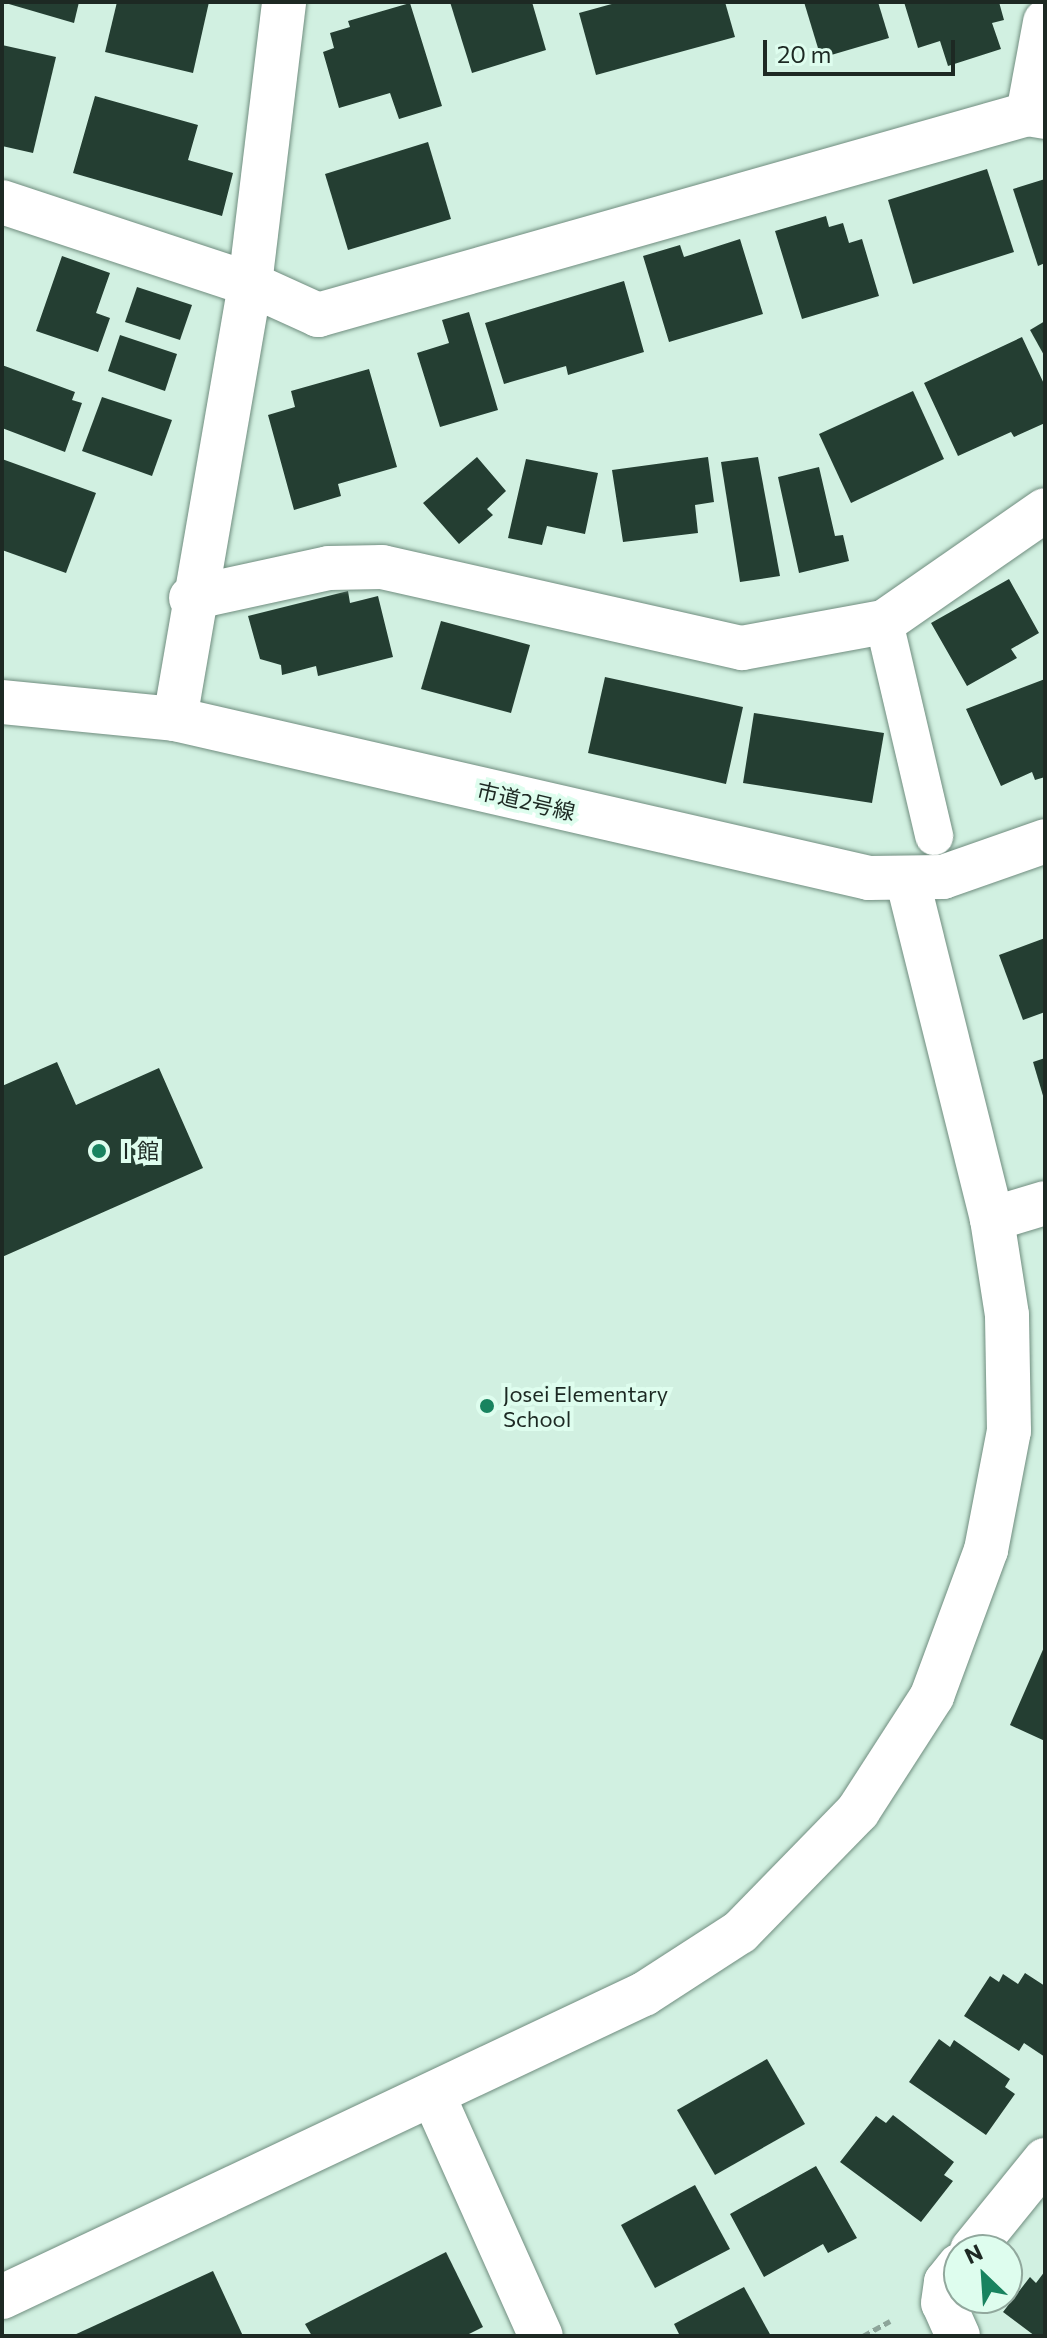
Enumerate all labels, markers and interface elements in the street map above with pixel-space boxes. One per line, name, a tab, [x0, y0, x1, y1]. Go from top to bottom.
scale bar	[767, 24, 959, 74]
text: 20 m	[777, 39, 831, 68]
street label: 市道2号線	[474, 777, 578, 825]
place label: Ⅰ館	[115, 1138, 159, 1164]
marker: Ⅰ館	[90, 1142, 108, 1160]
place label: Josei Elementary School	[503, 1380, 668, 1432]
marker: Josei Elementary School	[478, 1397, 496, 1415]
north arrow	[943, 2234, 1023, 2314]
text: N	[960, 2238, 987, 2269]

